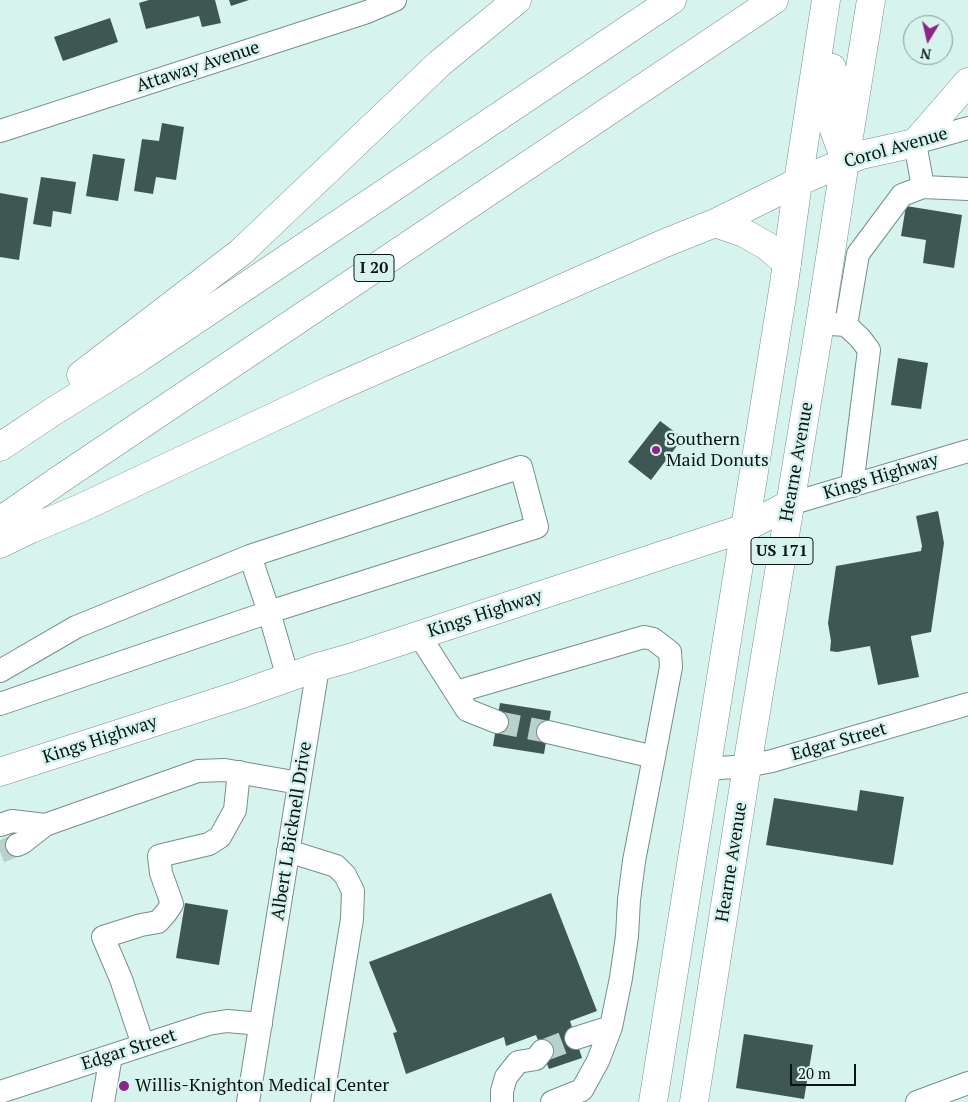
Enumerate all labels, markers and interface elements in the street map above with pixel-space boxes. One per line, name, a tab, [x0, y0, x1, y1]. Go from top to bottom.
north arrow	[903, 15, 953, 65]
street label: Attaway Avenue	[134, 37, 262, 97]
text: N	[919, 44, 932, 65]
street label: Corol Avenue	[842, 123, 950, 173]
road number: I 20	[354, 254, 394, 282]
street label: Hearne Avenue	[776, 400, 818, 524]
place label: Southern Maid Donuts	[666, 429, 769, 472]
marker: Southern Maid Donuts	[650, 444, 662, 456]
street label: Kings Highway	[821, 449, 941, 505]
road number: US 171	[751, 538, 813, 564]
street label: Kings Highway	[425, 585, 545, 643]
street label: Kings Highway	[40, 711, 160, 769]
street label: Edgar Street	[789, 718, 889, 766]
street label: Albert L Bicknell Drive	[267, 740, 317, 922]
street label: Hearne Avenue	[712, 800, 752, 924]
street label: Edgar Street	[79, 1025, 179, 1075]
scale bar	[793, 1054, 859, 1086]
text: 20 m	[798, 1063, 831, 1083]
place label: Willis-Knighton Medical Center	[135, 1075, 389, 1097]
marker: Willis-Knighton Medical Center	[117, 1079, 131, 1093]

